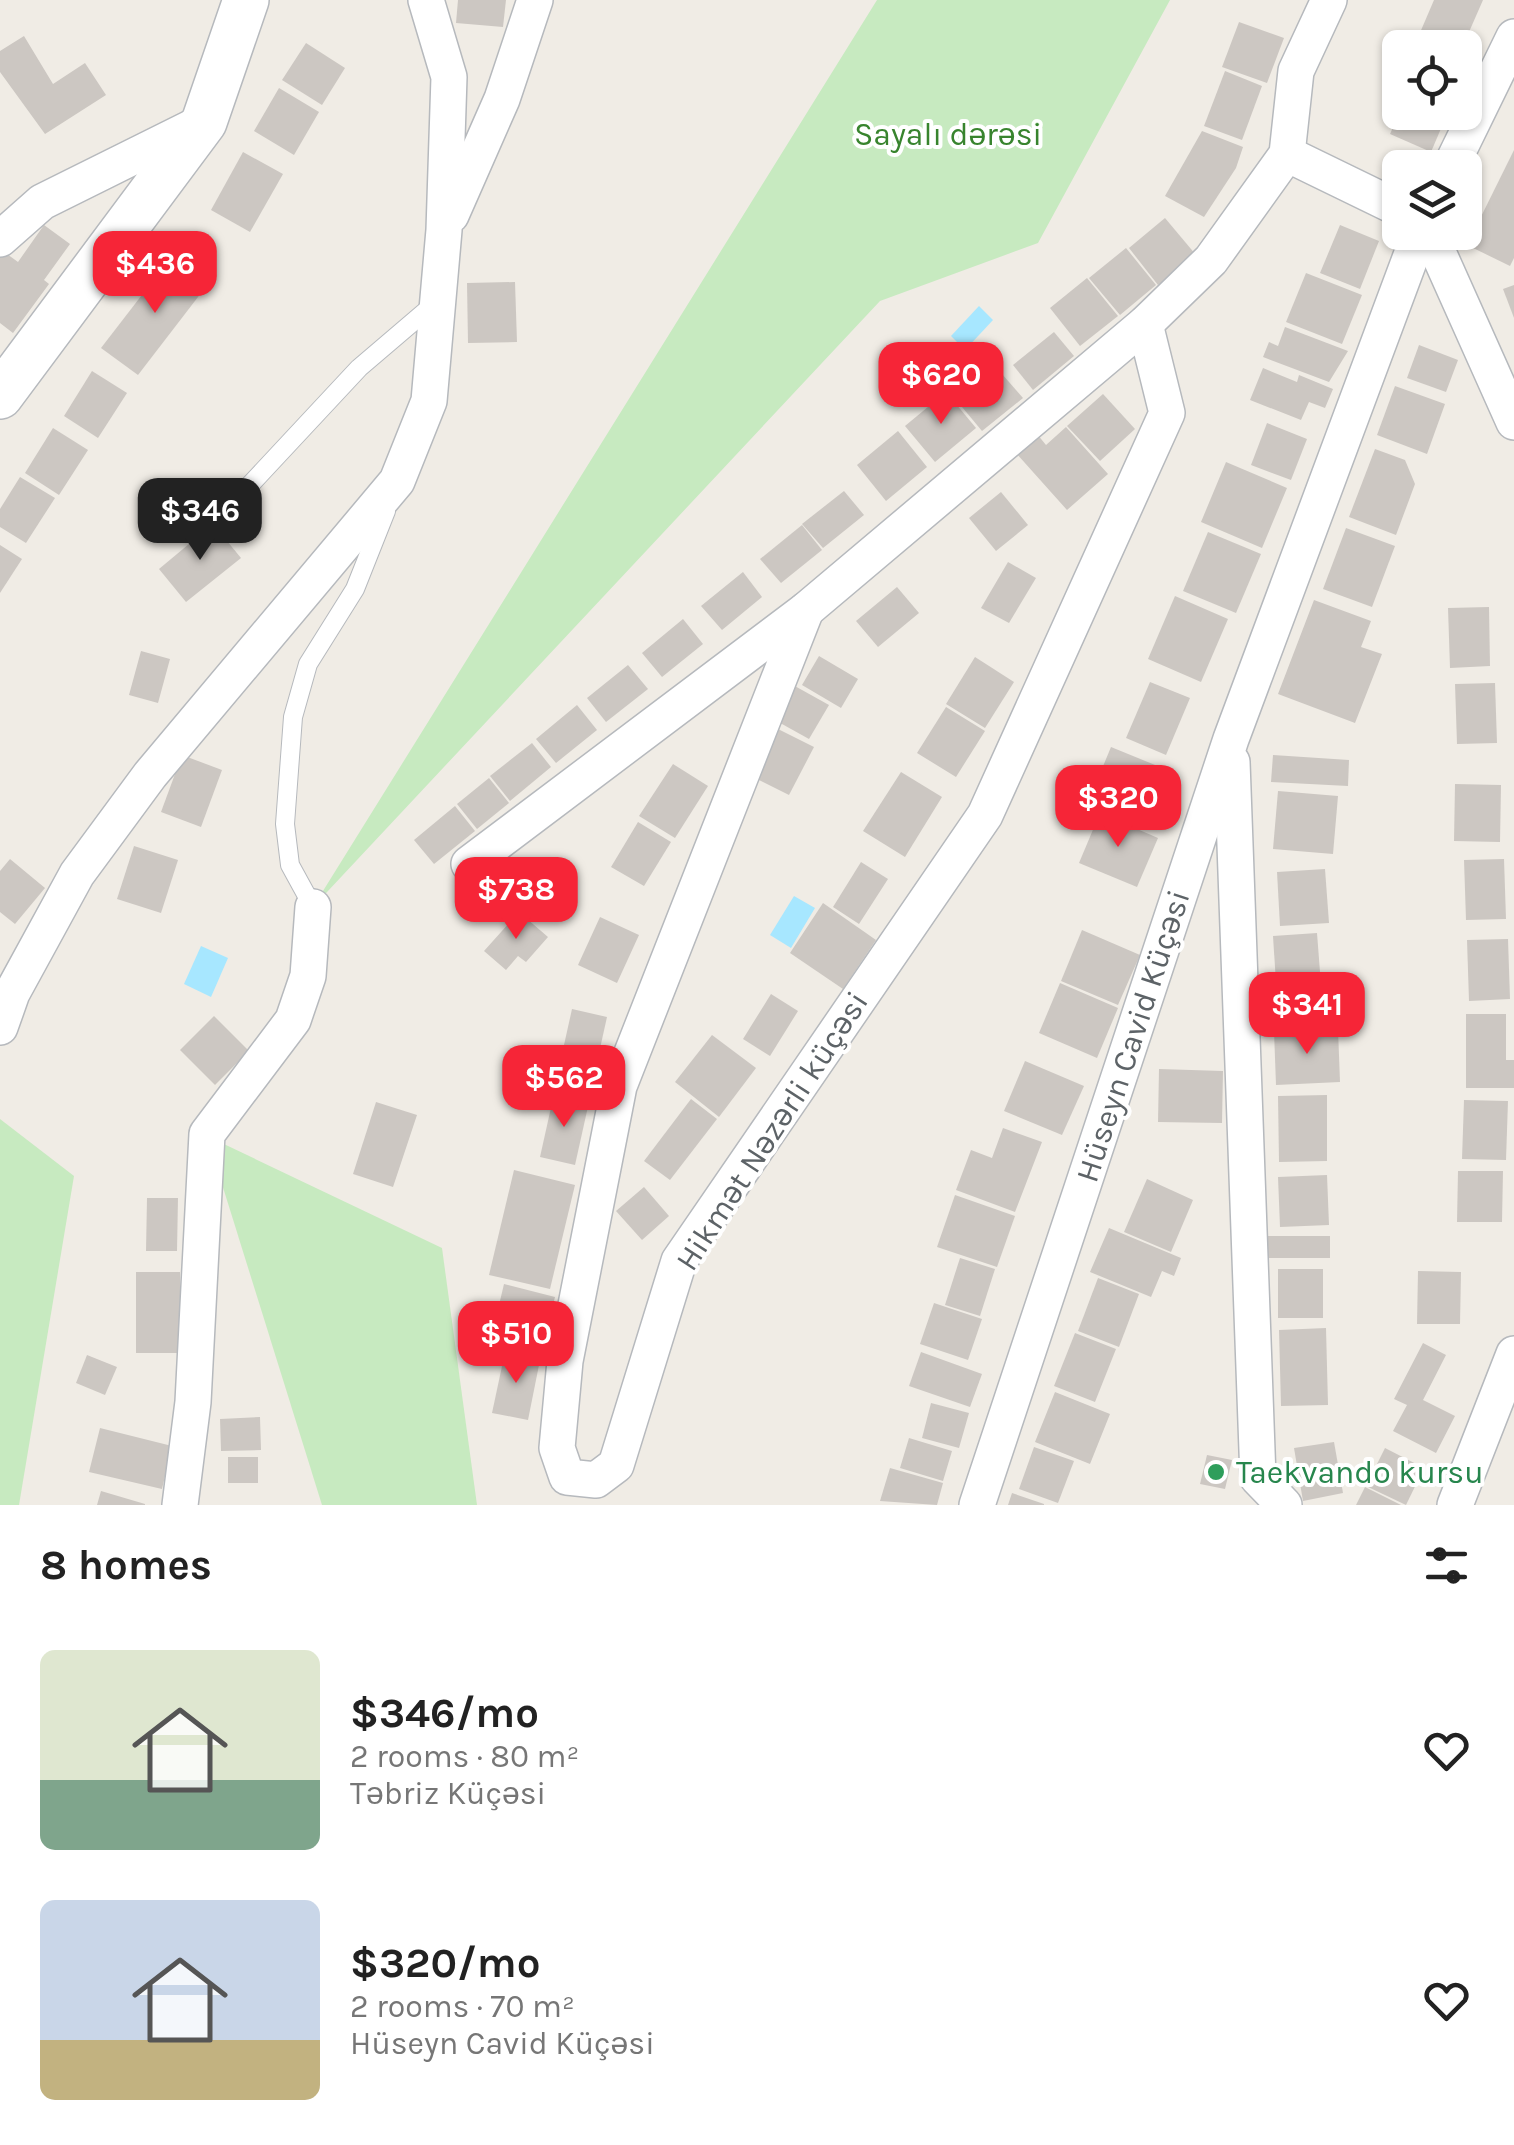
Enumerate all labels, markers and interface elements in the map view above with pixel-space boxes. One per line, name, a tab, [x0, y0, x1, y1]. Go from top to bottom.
map controls	[1382, 30, 1482, 250]
button: locate	[1382, 30, 1482, 130]
park label: Sayalı dərəsi	[854, 116, 1042, 153]
button: layers	[1382, 150, 1482, 250]
pin: $436	[96, 231, 214, 316]
text: $436	[115, 245, 195, 282]
pin: $620	[882, 342, 1000, 427]
text: $620	[900, 356, 982, 393]
pin: $346	[141, 478, 259, 563]
text: $346	[160, 492, 240, 529]
pin: $320	[1059, 765, 1177, 850]
text: $320	[1077, 779, 1159, 816]
pin: $738	[457, 857, 575, 942]
text: $738	[477, 871, 555, 908]
street label: Hüseyn Cavid Küçəsi	[1068, 885, 1198, 1187]
pin: $341	[1248, 972, 1366, 1057]
street label: Hikmət Nəzərli küçəsi	[668, 985, 876, 1277]
text: $341	[1271, 986, 1343, 1023]
pin: $562	[505, 1045, 623, 1130]
text: $562	[524, 1059, 604, 1096]
pin: $510	[457, 1301, 575, 1386]
text: $510	[480, 1315, 552, 1352]
place label: Taekvando kursu	[1236, 1454, 1484, 1491]
marker: Taekvando kursu	[1205, 1461, 1227, 1483]
icon: filters	[1419, 1538, 1474, 1593]
text: 8 homes	[40, 1540, 212, 1590]
text: $346/mo	[350, 1688, 539, 1738]
icon: home	[120, 1690, 240, 1810]
icon: heart	[1419, 1723, 1474, 1778]
text: 2 rooms · 80 m²	[350, 1738, 579, 1775]
text: Təbriz Küçəsi	[350, 1775, 546, 1812]
text: $320/mo	[350, 1938, 540, 1988]
icon: home	[120, 1940, 240, 2060]
icon: heart	[1419, 1973, 1474, 2028]
text: 2 rooms · 70 m²	[350, 1988, 575, 2025]
text: Hüseyn Cavid Küçəsi	[350, 2025, 655, 2062]

